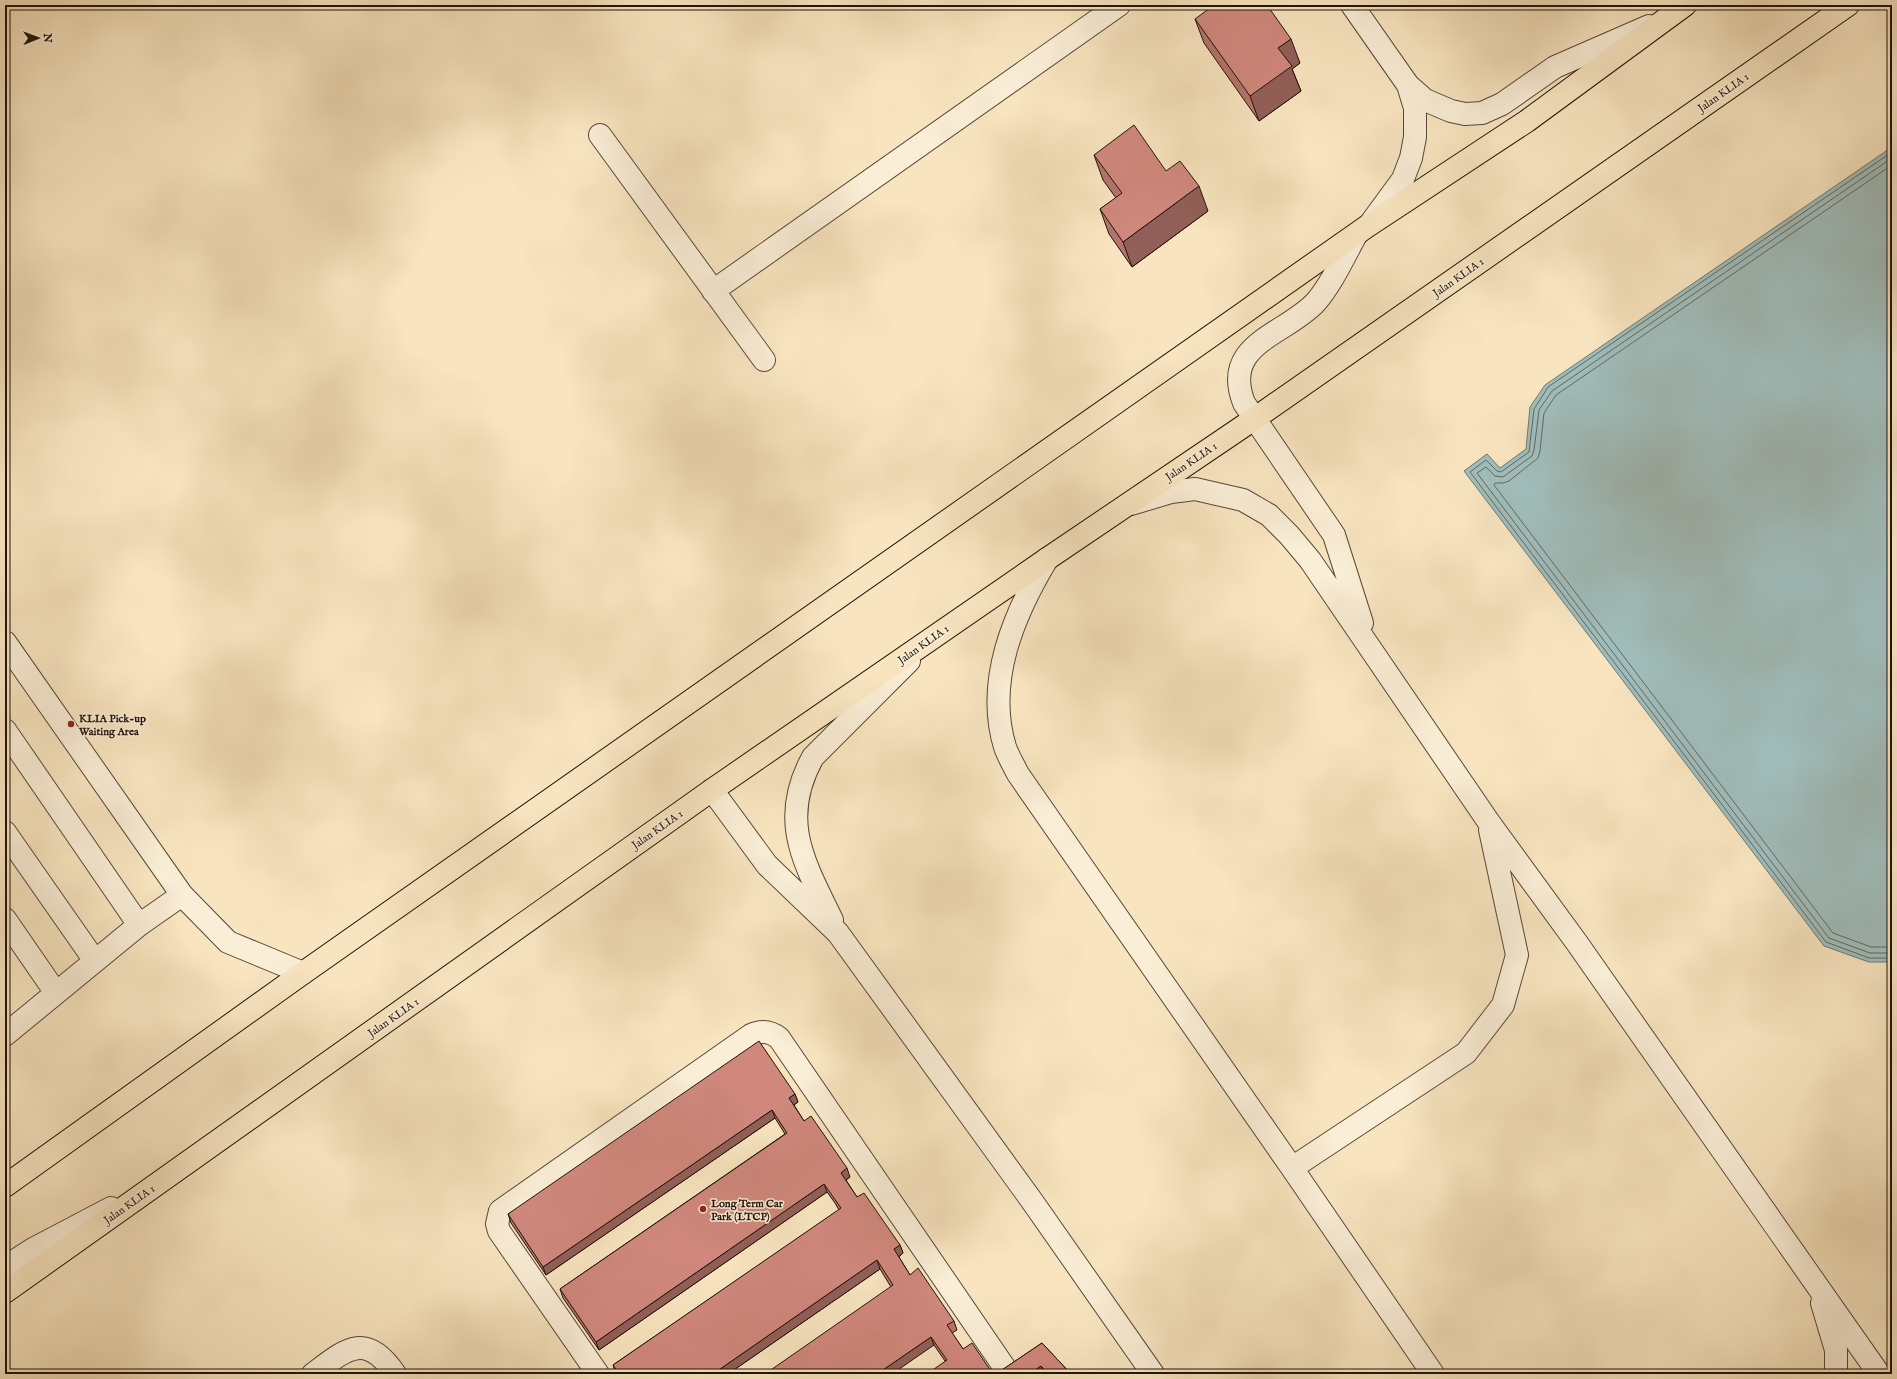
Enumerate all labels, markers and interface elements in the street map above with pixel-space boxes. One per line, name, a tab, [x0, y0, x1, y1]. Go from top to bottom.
north arrow	[18, 18, 58, 58]
text: N	[40, 32, 54, 43]
street label: Jalan KLIA 1	[1694, 70, 1752, 117]
street label: Jalan KLIA 1	[1429, 255, 1487, 302]
street label: Jalan KLIA 1	[1161, 439, 1220, 485]
street label: Jalan KLIA 1	[894, 622, 952, 669]
place label: KLIA Pick-up Waiting Area	[78, 712, 146, 739]
marker: KLIA Pick-up Waiting Area	[66, 719, 76, 729]
street label: Jalan KLIA 1	[628, 807, 686, 854]
street label: Jalan KLIA 1	[364, 995, 422, 1042]
street label: Jalan KLIA 1	[100, 1182, 158, 1229]
place label: Long Term Car Park (LTCP)	[710, 1197, 784, 1224]
marker: Long Term Car Park (LTCP)	[698, 1204, 708, 1214]

